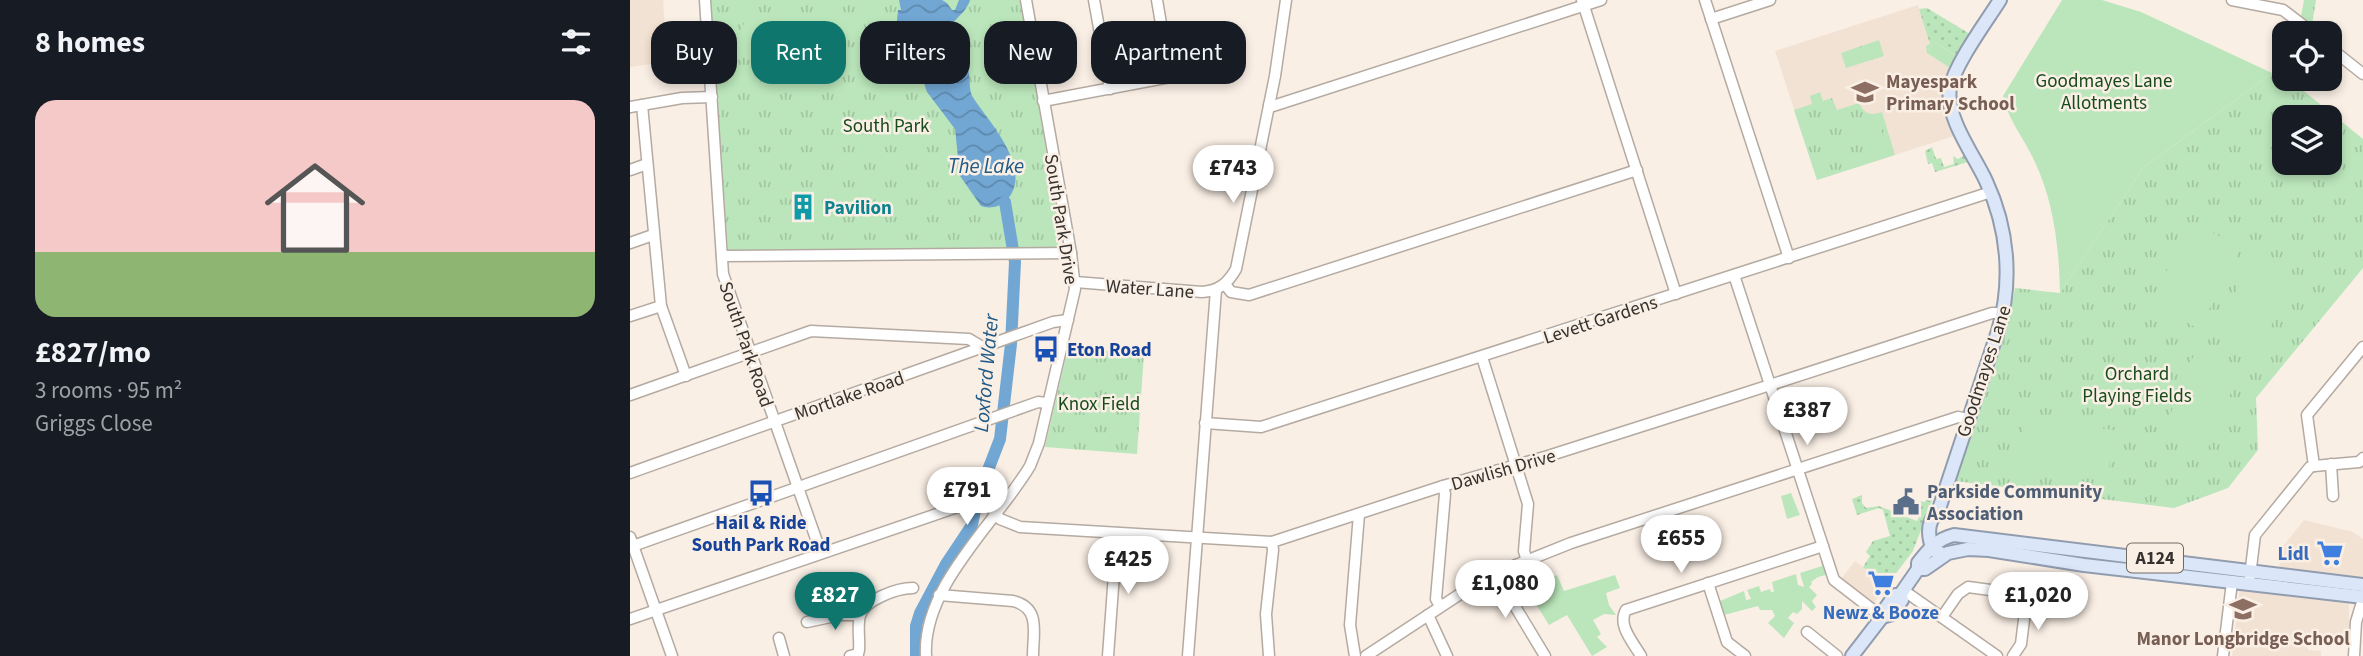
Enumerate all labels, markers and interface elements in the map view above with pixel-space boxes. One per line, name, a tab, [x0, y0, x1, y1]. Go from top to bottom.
text: 8 homes	[35, 21, 145, 64]
chip: Buy	[651, 21, 737, 84]
chip: Rent	[751, 21, 846, 84]
chip: Filters	[860, 21, 970, 84]
chip: New	[984, 21, 1077, 84]
chip: Apartment	[1091, 21, 1246, 84]
map controls	[2272, 21, 2342, 175]
button: locate	[2272, 21, 2342, 91]
icon: filters	[557, 23, 595, 61]
park label: Goodmayes Lane Allotments	[2036, 68, 2172, 117]
place label: Mayespark Primary School	[1886, 69, 2015, 118]
school or university icon: Mayespark Primary School	[1850, 77, 1880, 107]
button: layers	[2272, 105, 2342, 175]
park label: South Park	[843, 113, 930, 140]
icon: home	[252, 145, 378, 271]
pin: £743	[1192, 146, 1274, 205]
water label: The Lake	[948, 151, 1024, 181]
text: £743	[1209, 151, 1257, 184]
street label: South Park Drive	[1037, 152, 1084, 286]
building icon: Pavilion	[788, 192, 818, 222]
place label: Pavilion	[824, 195, 892, 222]
street label: Water Lane	[1105, 273, 1195, 306]
street label: South Park Road	[711, 278, 780, 411]
street label: Levett Gardens	[1540, 289, 1661, 352]
street label: Goodmayes Lane	[1950, 302, 2018, 441]
water label: Loxford Water	[966, 312, 1006, 433]
text: £827/mo	[35, 331, 151, 374]
bus stop icon: Eton Road	[1031, 334, 1061, 364]
place label: Eton Road	[1067, 337, 1152, 364]
park label: Orchard Playing Fields	[2082, 361, 2192, 410]
street label: Mortlake Road	[791, 365, 908, 428]
text: 3 rooms · 95 m²	[35, 374, 182, 407]
pin: £387	[1766, 388, 1848, 447]
park label: Knox Field	[1058, 391, 1140, 418]
text: £387	[1783, 393, 1831, 426]
text: Griggs Close	[35, 407, 153, 440]
street label: Dawlish Drive	[1448, 443, 1559, 498]
pin: £791	[926, 468, 1008, 527]
text: £791	[943, 473, 991, 506]
bus stop icon: Hail & Ride South Park Road	[746, 478, 776, 508]
place label: Parkside Community Association	[1926, 479, 2102, 528]
public building icon: Parkside Community Association	[1891, 487, 1921, 517]
place label: Hail & Ride South Park Road	[692, 510, 831, 559]
pin: £655	[1640, 516, 1722, 575]
text: £655	[1657, 521, 1705, 554]
pin: £425	[1087, 536, 1169, 596]
supermarket icon: Lidl	[2315, 538, 2345, 568]
place label: Lidl	[2278, 541, 2310, 568]
text: £425	[1104, 542, 1152, 575]
road number: A124	[2127, 544, 2183, 572]
pin: £1,080	[1448, 560, 1562, 620]
text: £1,080	[1471, 566, 1539, 599]
supermarket icon: Newz & Booze	[1866, 568, 1896, 598]
pin: £827	[794, 572, 876, 632]
pin: £1,020	[1981, 572, 2095, 632]
text: £827	[811, 578, 859, 611]
text: £1,020	[2004, 578, 2072, 611]
school or university icon: Manor Longbridge School	[2228, 594, 2258, 624]
place label: Newz & Booze	[1823, 600, 1939, 627]
place label: Manor Longbridge School	[2136, 626, 2350, 653]

